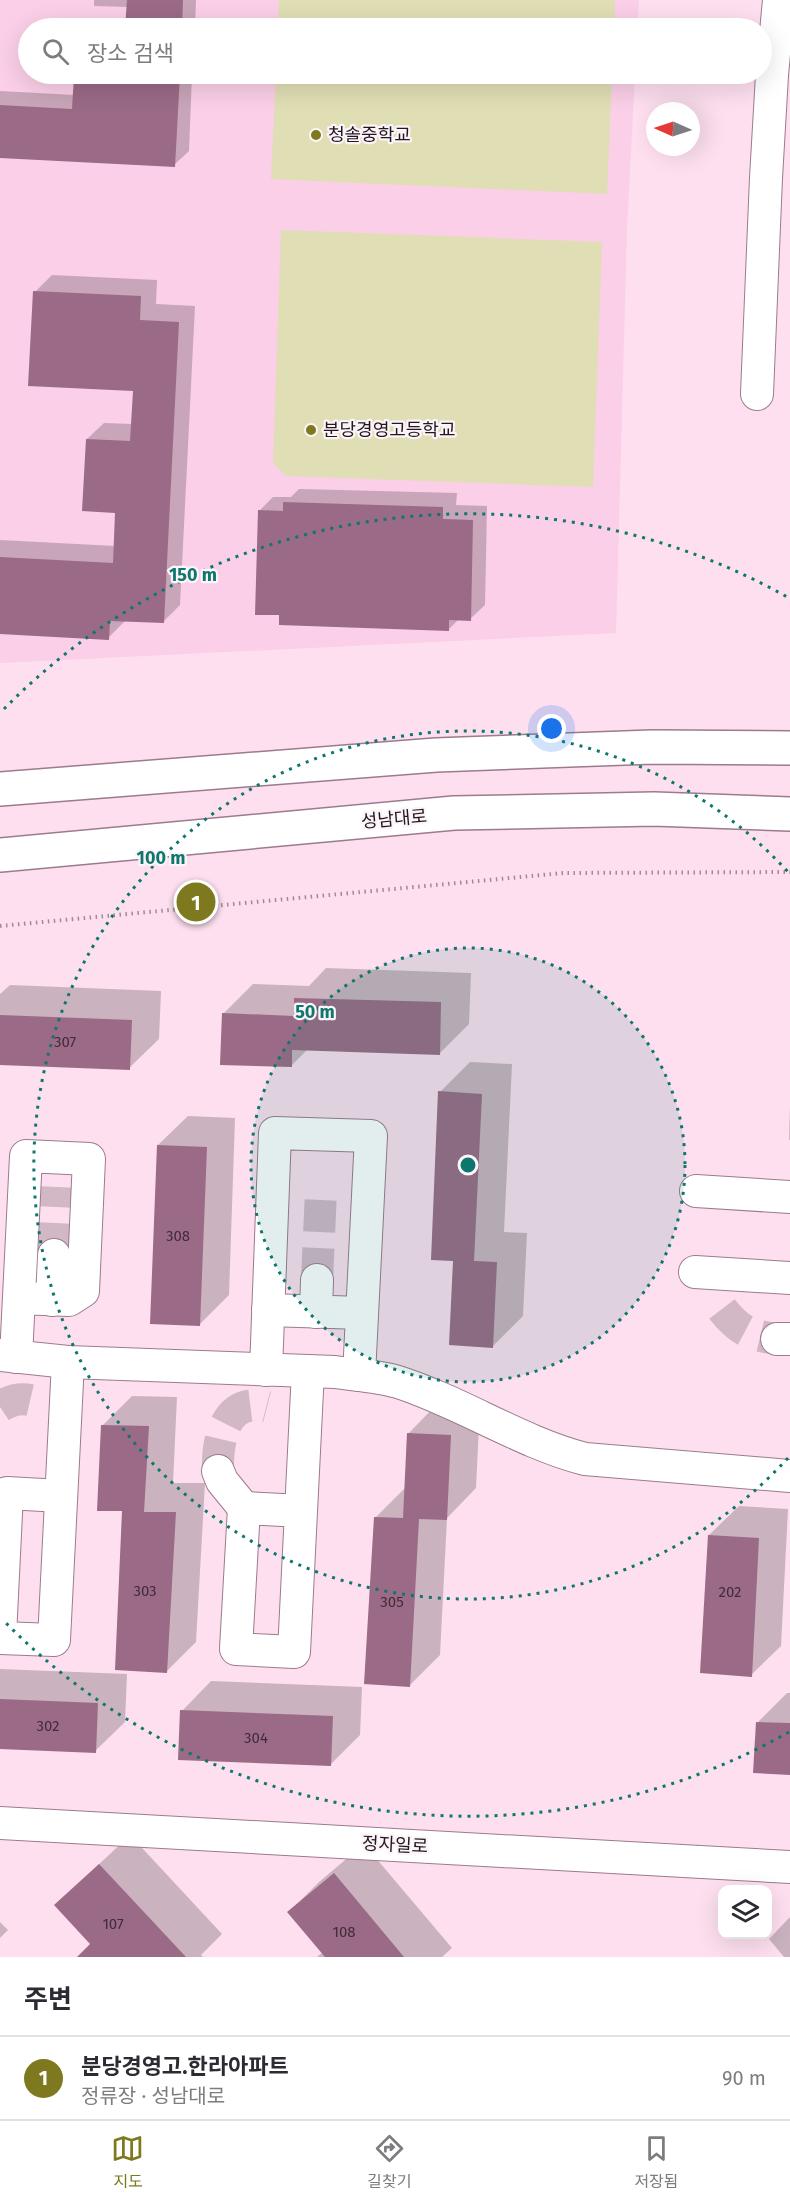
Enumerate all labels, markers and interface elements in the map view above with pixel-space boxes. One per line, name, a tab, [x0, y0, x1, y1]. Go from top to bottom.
search box	[18, 18, 772, 84]
icon: search	[39, 35, 72, 68]
text: 장소 검색	[87, 40, 174, 67]
north arrow	[646, 102, 700, 156]
place label: 청솔중학교	[328, 124, 411, 146]
marker: 청솔중학교	[309, 128, 323, 142]
place label: 분당경영고등학교	[323, 419, 455, 441]
marker: 분당경영고등학교	[304, 423, 318, 437]
text: 150 m	[169, 564, 217, 586]
your location	[537, 714, 566, 743]
street label: 성남대로	[360, 805, 428, 833]
text: 100 m	[137, 847, 185, 869]
pin: 1	[176, 880, 216, 924]
text: 50 m	[295, 1001, 335, 1023]
house number: 307	[54, 1033, 76, 1051]
centre of rings	[458, 1155, 478, 1175]
house number: 308	[166, 1227, 190, 1245]
house number: 303	[133, 1582, 157, 1600]
house number: 202	[718, 1583, 742, 1601]
house number: 305	[380, 1593, 404, 1611]
house number: 302	[36, 1717, 60, 1735]
house number: 304	[244, 1729, 268, 1747]
street label: 정자일로	[361, 1832, 429, 1858]
map controls	[718, 1885, 772, 1939]
button: layers	[718, 1885, 772, 1939]
house number: 107	[102, 1915, 124, 1933]
house number: 108	[332, 1923, 356, 1941]
text: 주변	[24, 1984, 72, 2015]
text: 분당경영고.한라아파트	[81, 2053, 289, 2080]
text: 1	[39, 2066, 48, 2090]
text: 90 m	[722, 2066, 766, 2090]
text: 정류장 · 성남대로	[81, 2084, 225, 2108]
tab: 지도	[111, 2132, 144, 2192]
tab: 길찾기	[367, 2132, 411, 2192]
tab: 저장됨	[634, 2132, 679, 2192]

